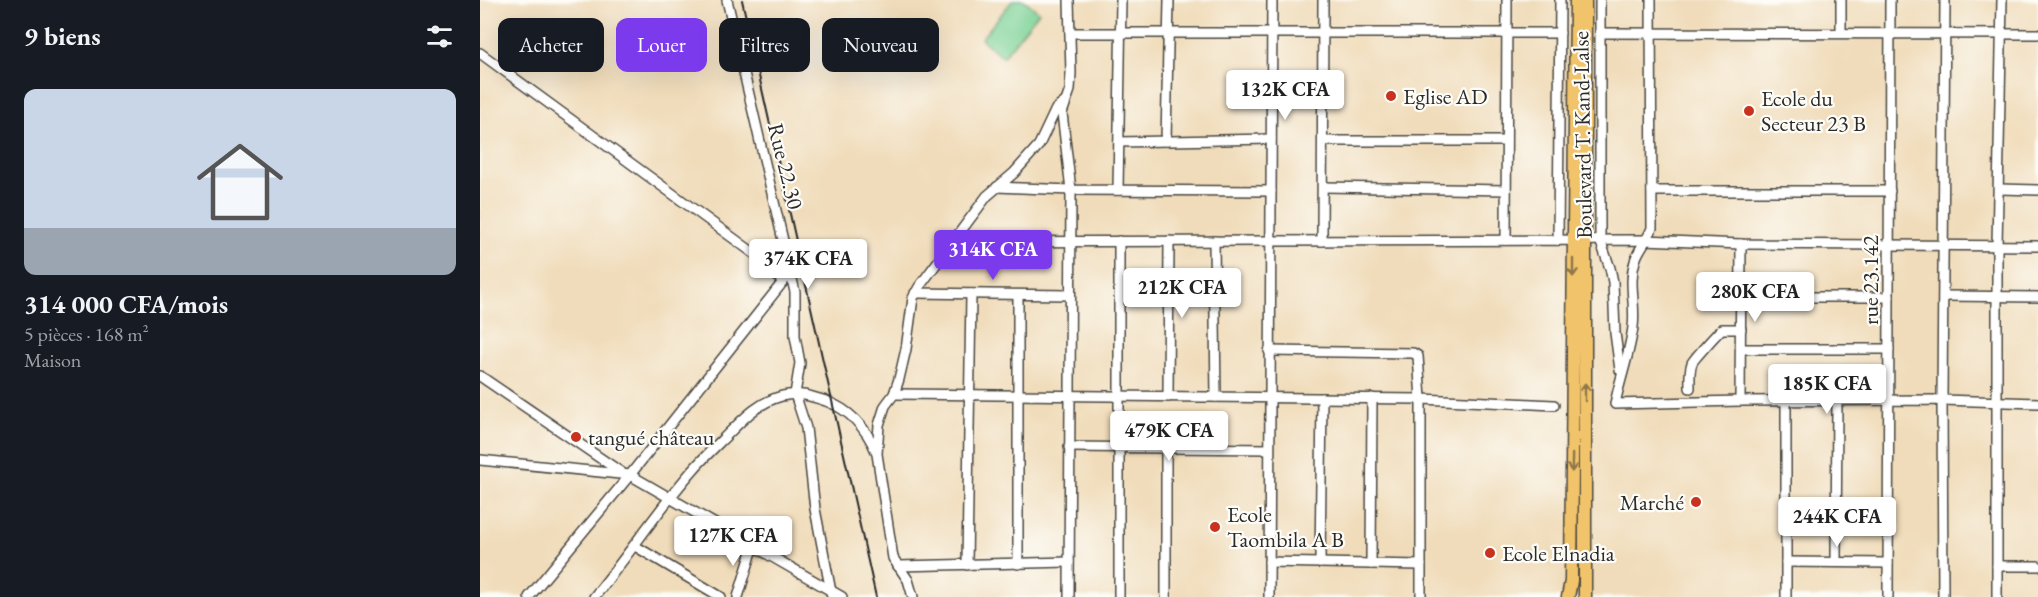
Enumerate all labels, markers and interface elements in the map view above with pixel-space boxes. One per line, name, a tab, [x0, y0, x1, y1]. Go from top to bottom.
chip: Acheter	[498, 18, 604, 72]
chip: Louer	[616, 18, 707, 72]
chip: Filtres	[719, 18, 810, 72]
chip: Nouveau	[822, 18, 939, 72]
text: 9 biens	[24, 19, 101, 53]
icon: filters	[423, 20, 456, 53]
street label: Boulevard T. Kand-Lalse	[1566, 30, 1599, 239]
pin: 132K CFA	[1223, 70, 1347, 121]
text: 132K CFA	[1240, 76, 1330, 102]
place label: Eglise AD	[1403, 82, 1488, 111]
place label: Ecole du Secteur 23 B	[1761, 84, 1866, 138]
marker: Eglise AD	[1384, 89, 1398, 103]
marker: Ecole du Secteur 23 B	[1742, 104, 1756, 118]
street label: Rue 22.30	[761, 120, 810, 213]
icon: home	[186, 128, 294, 236]
pin: 314K CFA	[931, 230, 1055, 281]
street label: rue 23.142	[1856, 235, 1885, 325]
text: 314K CFA	[948, 236, 1038, 262]
pin: 374K CFA	[746, 239, 870, 290]
text: 374K CFA	[763, 245, 853, 271]
one-way arrow	[1567, 258, 1579, 278]
pin: 212K CFA	[1120, 268, 1244, 319]
pin: 280K CFA	[1693, 272, 1817, 323]
text: 212K CFA	[1137, 274, 1227, 300]
text: 280K CFA	[1710, 278, 1800, 304]
text: 314 000 CFA/mois	[24, 287, 228, 321]
text: 5 pièces · 168 m²	[24, 321, 149, 347]
text: Maison	[24, 347, 81, 373]
pin: 185K CFA	[1765, 364, 1889, 415]
text: 185K CFA	[1782, 370, 1872, 396]
one-way arrow	[1579, 382, 1591, 402]
pin: 479K CFA	[1107, 411, 1231, 462]
text: 479K CFA	[1124, 417, 1214, 443]
place label: tangué château	[588, 423, 715, 452]
marker: tangué château	[569, 430, 583, 444]
one-way arrow	[1566, 453, 1578, 473]
place label: Marché	[1620, 488, 1684, 517]
marker: Marché	[1689, 495, 1703, 509]
pin: 244K CFA	[1775, 497, 1899, 548]
place label: Ecole Taombila A B	[1227, 500, 1344, 554]
text: 244K CFA	[1792, 503, 1882, 529]
pin: 127K CFA	[671, 516, 795, 567]
marker: Ecole Taombila A B	[1208, 520, 1222, 534]
text: 127K CFA	[688, 522, 778, 548]
place label: Ecole Elnadia	[1502, 539, 1615, 568]
marker: Ecole Elnadia	[1483, 546, 1497, 560]

